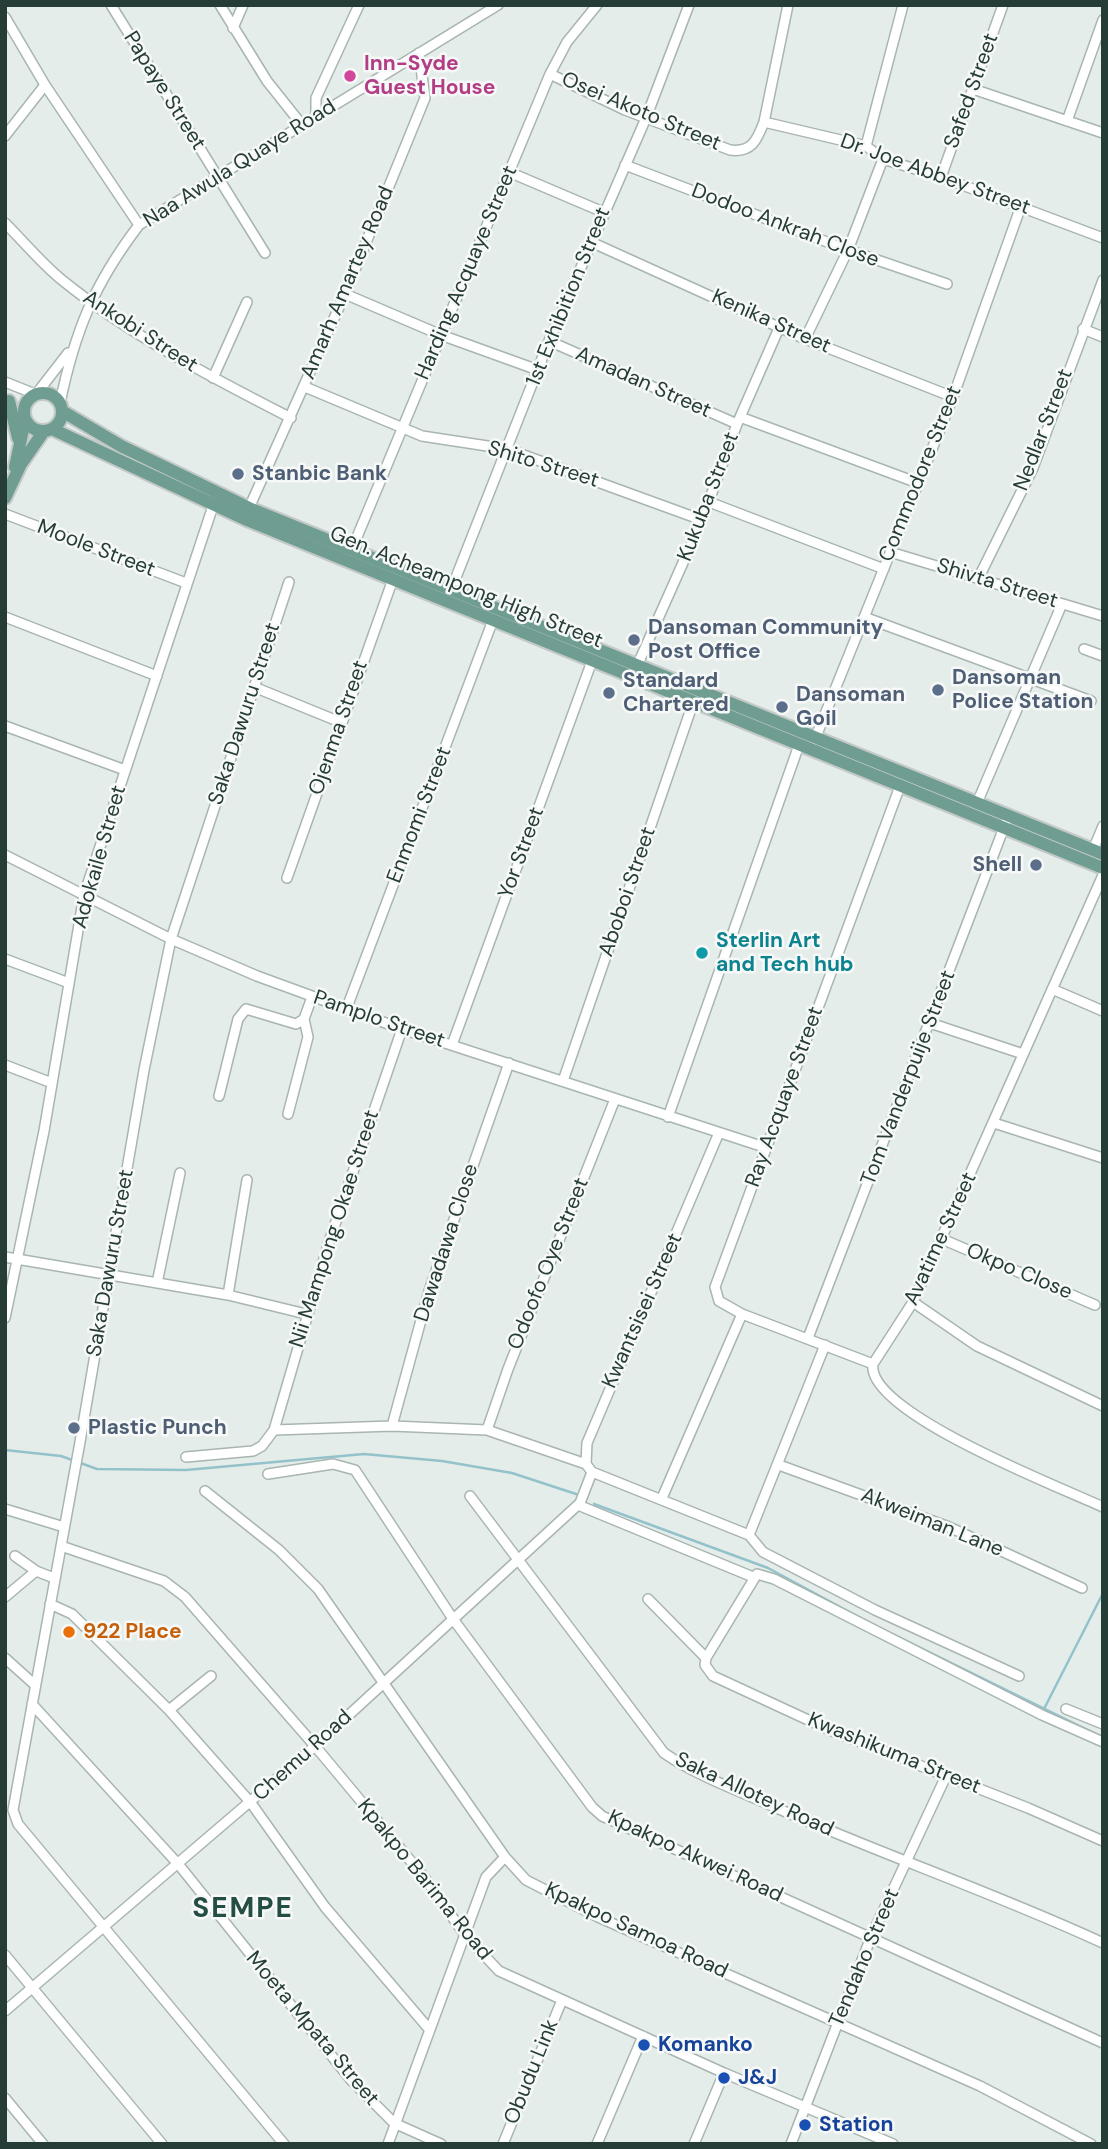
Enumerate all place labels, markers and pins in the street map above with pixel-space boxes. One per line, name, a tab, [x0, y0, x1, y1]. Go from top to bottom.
place label: Inn-Syde Guest House	[364, 51, 495, 101]
marker: Inn-Syde Guest House	[342, 68, 358, 84]
place label: Stanbic Bank	[252, 461, 387, 487]
marker: Stanbic Bank	[230, 466, 246, 482]
place label: Dansoman Community Post Office	[648, 615, 883, 665]
marker: Dansoman Community Post Office	[626, 632, 642, 648]
place label: Dansoman Police Station	[952, 665, 1093, 715]
place label: Standard Chartered	[623, 668, 729, 718]
place label: Dansoman Goil	[796, 682, 905, 732]
marker: Dansoman Police Station	[930, 682, 946, 698]
marker: Standard Chartered	[601, 685, 617, 701]
marker: Dansoman Goil	[774, 699, 790, 715]
place label: Shell	[972, 852, 1022, 878]
marker: Shell	[1028, 857, 1044, 873]
place label: Sterlin Art and Tech hub	[716, 928, 854, 978]
marker: Sterlin Art and Tech hub	[694, 945, 710, 961]
place label: Plastic Punch	[88, 1415, 227, 1441]
marker: Plastic Punch	[66, 1420, 82, 1436]
place label: 922 Place	[83, 1619, 182, 1645]
marker: 922 Place	[61, 1624, 77, 1640]
place label: Komanko	[658, 2032, 753, 2058]
marker: Komanko	[636, 2037, 652, 2053]
place label: J&J	[738, 2065, 777, 2091]
marker: J&J	[716, 2070, 732, 2086]
place label: Station	[819, 2112, 894, 2138]
marker: Station	[797, 2117, 813, 2133]

